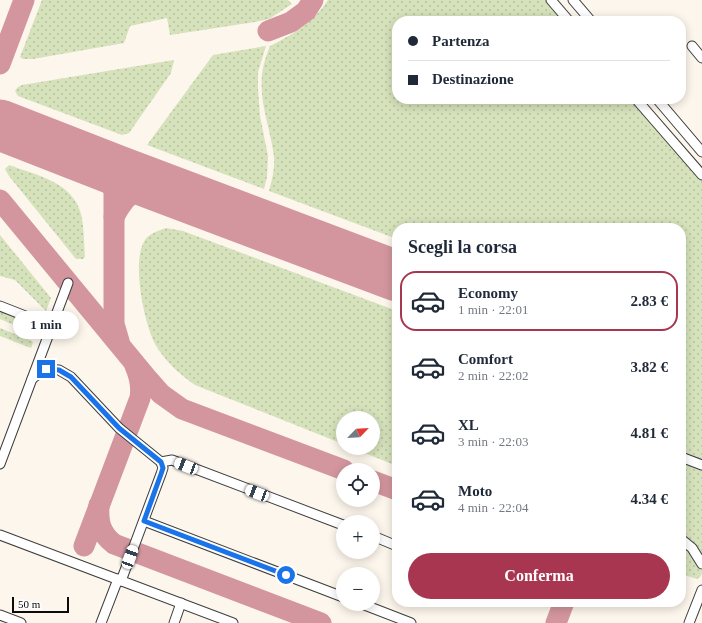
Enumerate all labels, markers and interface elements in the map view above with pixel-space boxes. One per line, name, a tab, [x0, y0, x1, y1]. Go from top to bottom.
text: Partenza	[432, 33, 489, 49]
text: Destinazione	[432, 71, 514, 87]
text: Scegli la corsa	[408, 237, 517, 257]
icon: car	[410, 283, 446, 319]
text: Economy	[458, 285, 518, 301]
text: 2.83 €	[631, 293, 668, 309]
text: 1 min · 22:01	[458, 302, 528, 317]
callout: 1 min	[13, 311, 79, 339]
text: 1 min	[30, 317, 62, 332]
icon: car	[410, 349, 446, 385]
text: Comfort	[458, 351, 513, 367]
text: 3.82 €	[631, 359, 668, 375]
route end	[37, 360, 55, 378]
text: 2 min · 22:02	[458, 368, 528, 383]
north arrow	[336, 411, 380, 455]
map controls	[336, 411, 380, 611]
icon: car	[410, 415, 446, 451]
text: XL	[458, 417, 479, 433]
text: 4.81 €	[631, 425, 668, 441]
text: 3 min · 22:03	[458, 434, 528, 449]
car	[173, 456, 199, 476]
button: locate	[336, 463, 380, 507]
icon: car	[410, 481, 446, 517]
car	[244, 483, 270, 503]
text: Moto	[458, 483, 492, 499]
text: 4.34 €	[631, 491, 668, 507]
text: 4 min · 22:04	[458, 500, 528, 515]
button: +	[336, 515, 380, 559]
car	[120, 544, 140, 570]
button: Conferma	[408, 553, 670, 599]
route start	[277, 566, 295, 584]
button: −	[336, 567, 380, 611]
scale bar	[12, 595, 69, 614]
text: 50 m	[18, 598, 40, 610]

